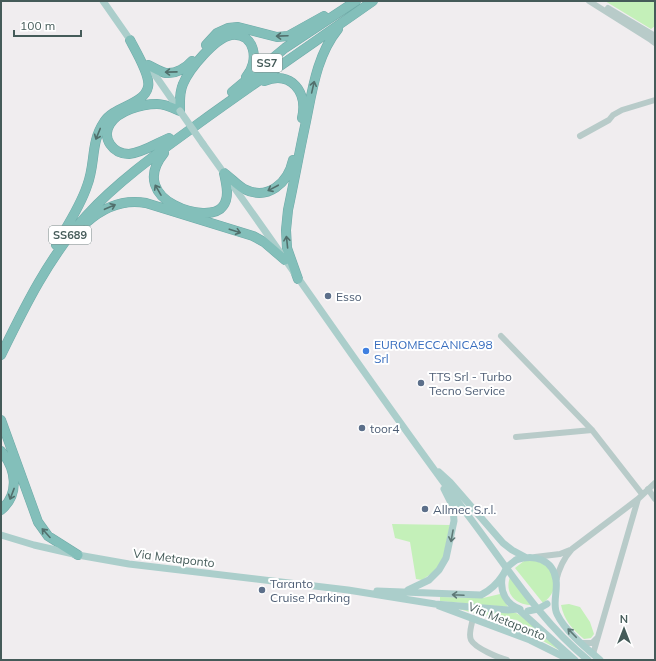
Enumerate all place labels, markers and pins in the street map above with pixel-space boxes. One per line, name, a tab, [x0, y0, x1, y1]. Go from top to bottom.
place label: Esso	[336, 289, 362, 304]
marker: Esso	[323, 291, 333, 301]
place label: EUROMECCANICA98 Srl	[374, 337, 493, 366]
marker: EUROMECCANICA98 Srl	[361, 346, 371, 356]
place label: TTS Srl - Turbo Tecno Service	[429, 369, 512, 398]
marker: TTS Srl - Turbo Tecno Service	[416, 378, 426, 388]
place label: toor4	[370, 421, 399, 436]
marker: toor4	[357, 423, 367, 433]
place label: Allmec S.r.l.	[433, 502, 496, 517]
marker: Allmec S.r.l.	[420, 504, 430, 514]
place label: Taranto Cruise Parking	[270, 576, 350, 605]
marker: Taranto Cruise Parking	[257, 585, 267, 595]

